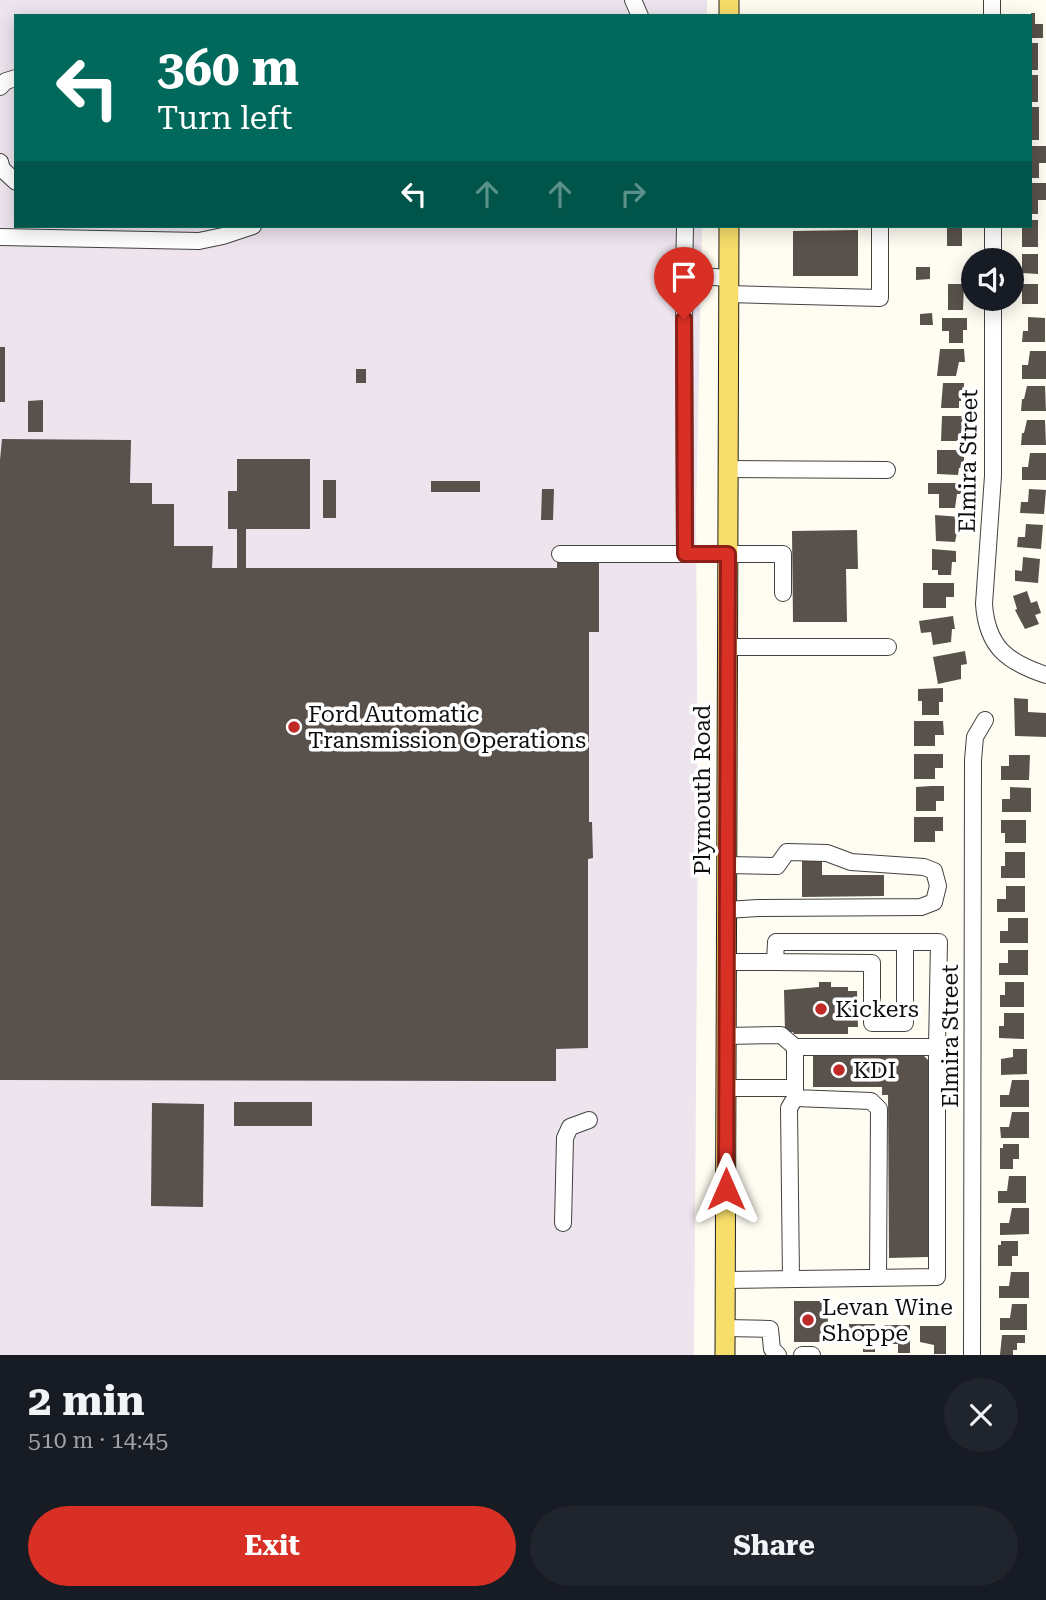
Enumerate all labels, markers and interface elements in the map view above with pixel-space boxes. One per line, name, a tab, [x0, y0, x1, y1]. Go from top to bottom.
text: 360 m	[157, 40, 299, 97]
icon: left	[42, 42, 133, 133]
text: Turn left	[157, 99, 292, 137]
icon: left	[395, 175, 433, 213]
icon: ahead	[468, 175, 506, 213]
icon: ahead	[541, 175, 579, 213]
icon: right	[614, 175, 652, 213]
pin	[654, 247, 714, 319]
map controls	[961, 248, 1024, 311]
button: sound	[961, 248, 1024, 311]
icon: arrive	[665, 258, 703, 296]
street label: Elmira Street	[954, 389, 983, 533]
place label: Ford Automatic Transmission Operations	[308, 701, 586, 754]
street label: Plymouth Road	[689, 704, 716, 875]
marker: Ford Automatic Transmission Operations	[286, 719, 302, 735]
street label: Elmira Street	[937, 964, 964, 1108]
place label: Kickers	[835, 996, 919, 1023]
marker: Kickers	[813, 1001, 829, 1017]
place label: KDI	[853, 1057, 896, 1084]
marker: KDI	[831, 1062, 847, 1078]
position arrow	[689, 1152, 763, 1226]
place label: Levan Wine Shoppe	[822, 1294, 953, 1347]
marker: Levan Wine Shoppe	[800, 1312, 816, 1328]
text: 2 min	[28, 1376, 145, 1425]
button: close	[944, 1378, 1018, 1452]
text: 510 m · 14:45	[28, 1427, 168, 1454]
button: Exit	[28, 1506, 516, 1586]
button: Share	[530, 1506, 1018, 1586]

